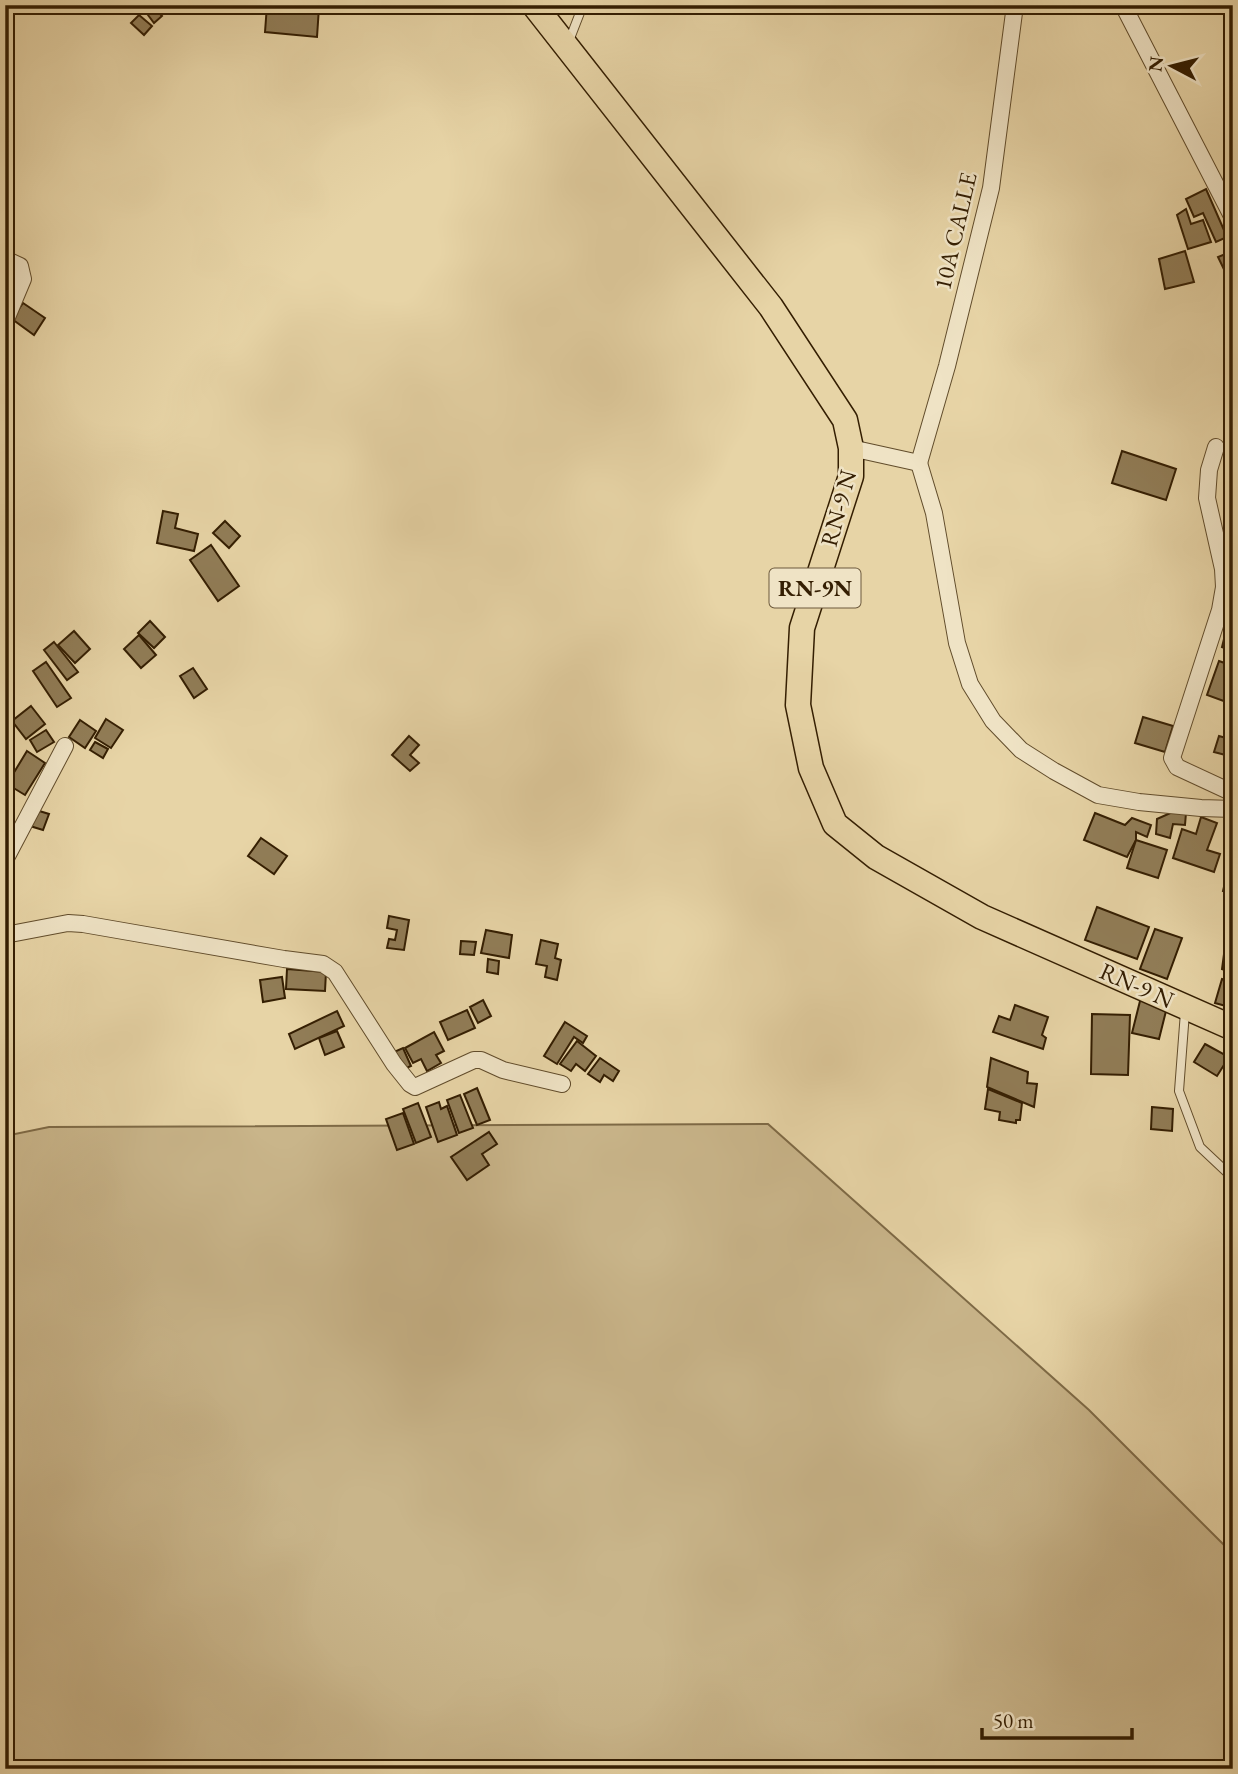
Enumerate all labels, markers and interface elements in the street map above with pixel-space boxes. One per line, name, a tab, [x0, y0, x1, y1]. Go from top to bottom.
north arrow	[1136, 32, 1206, 102]
text: N	[1142, 54, 1169, 73]
street label: 10A CALLE	[926, 169, 984, 293]
street label: RN-9 N	[813, 466, 863, 550]
road number: RN-9N	[770, 568, 860, 608]
street label: RN-9 N	[1095, 955, 1179, 1015]
scale bar	[982, 1697, 1133, 1741]
text: 50 m	[993, 1707, 1034, 1734]

